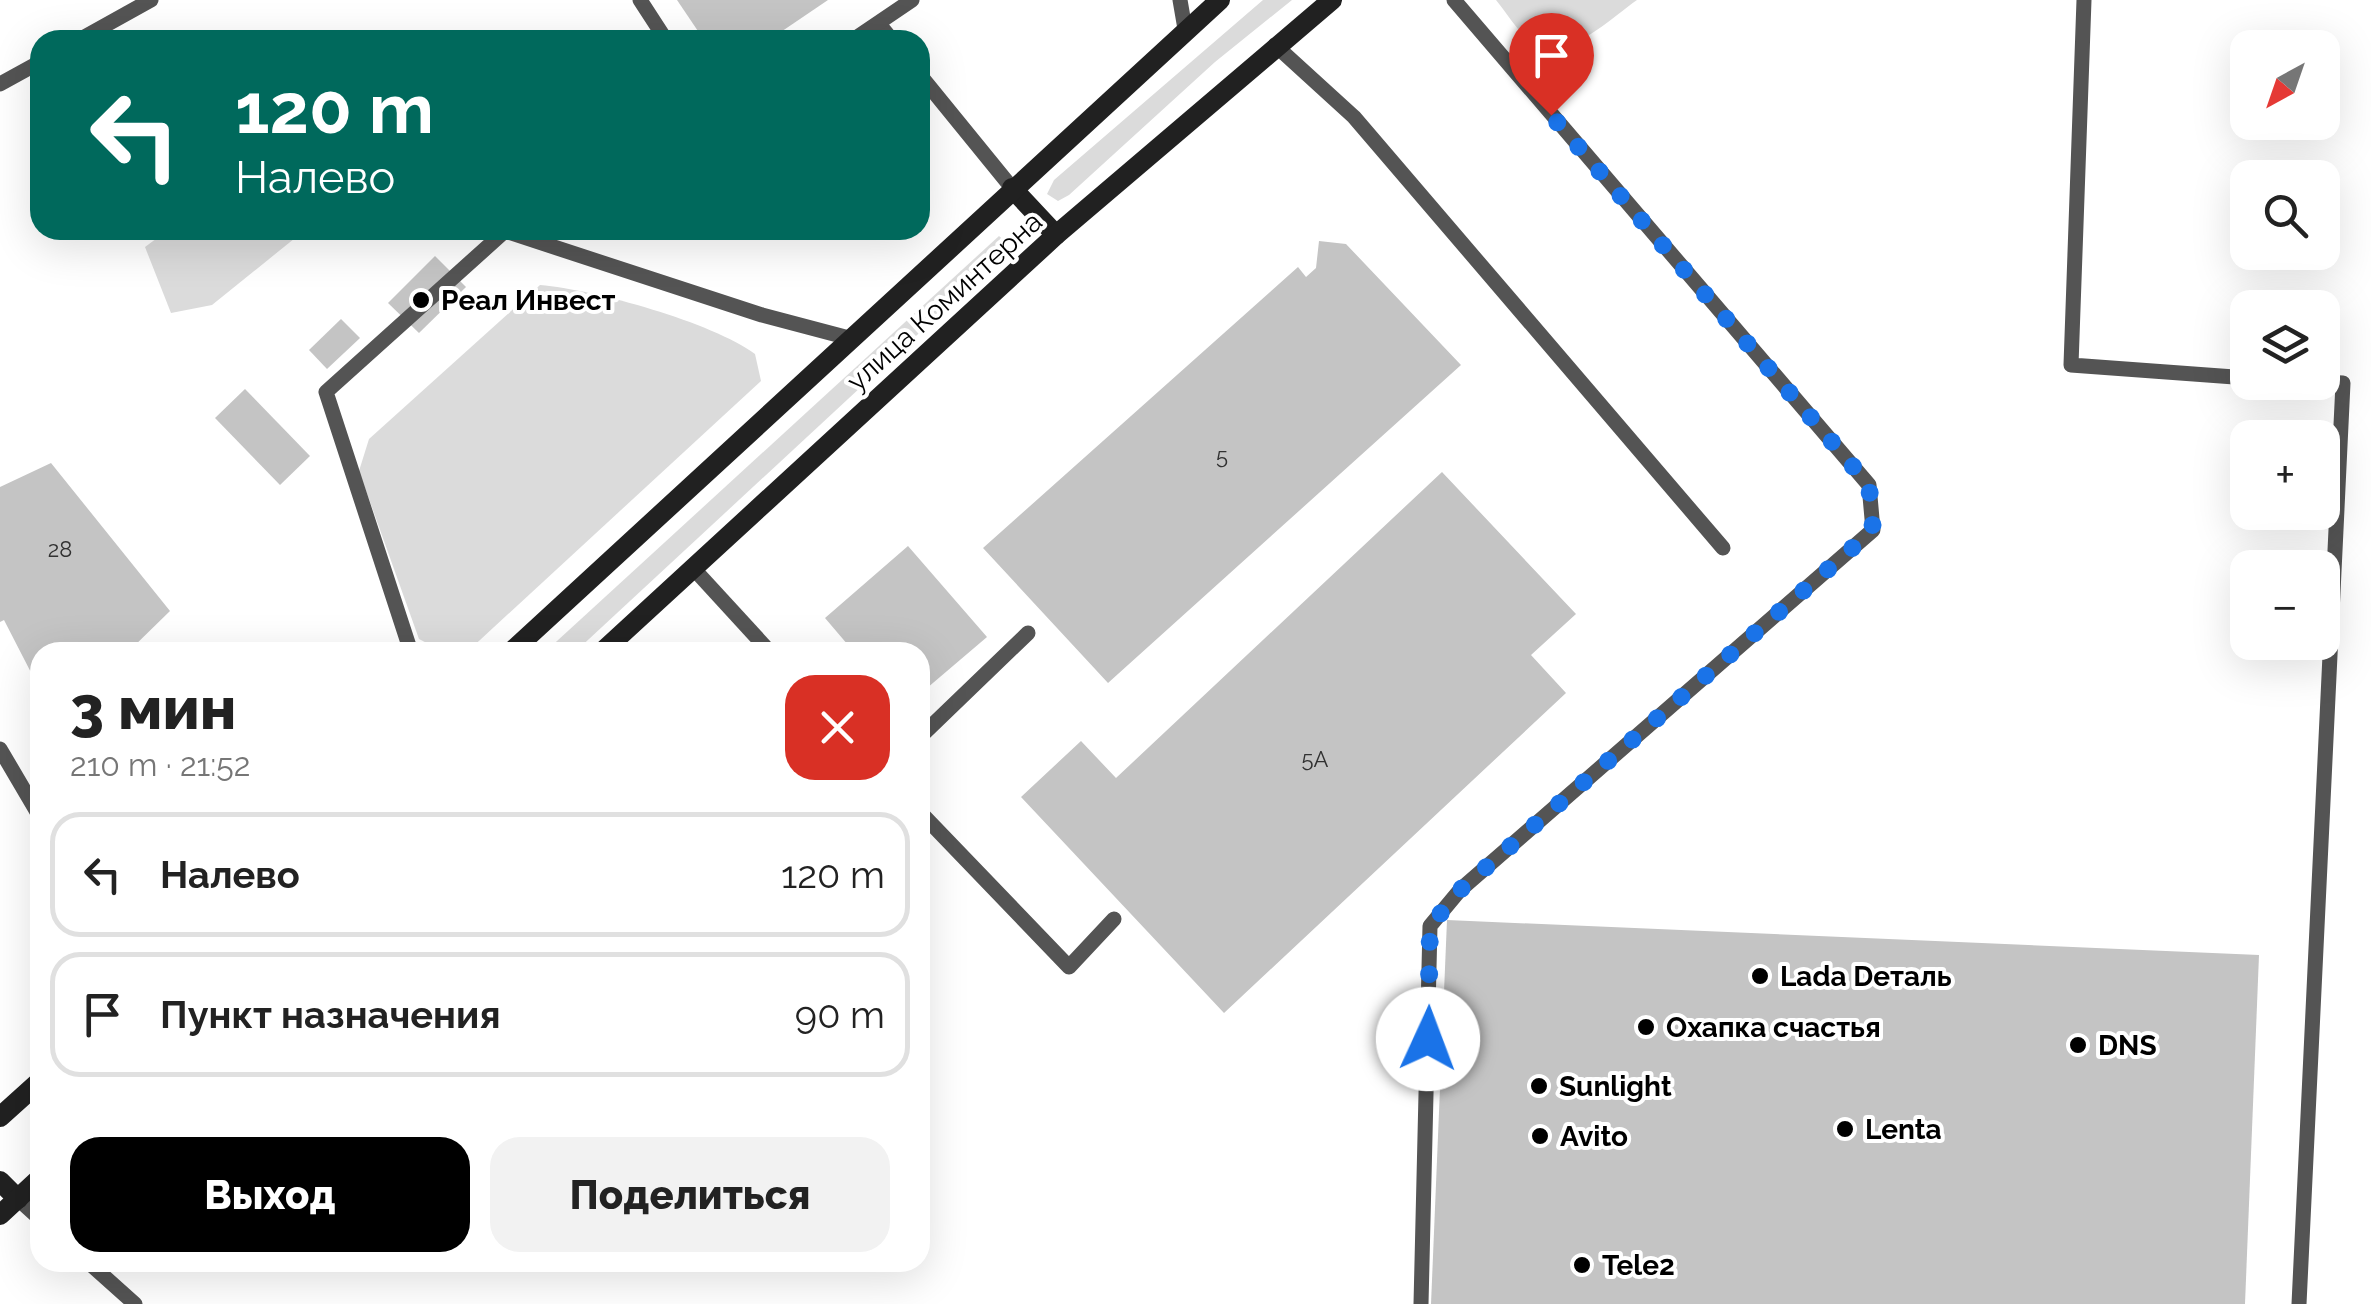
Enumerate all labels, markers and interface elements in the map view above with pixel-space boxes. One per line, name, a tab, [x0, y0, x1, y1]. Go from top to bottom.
pin	[1509, 13, 1594, 116]
icon: arrive	[1524, 28, 1579, 83]
north arrow	[2230, 30, 2340, 140]
map controls	[2230, 30, 2340, 660]
text: 120 m	[235, 67, 434, 149]
icon: left	[70, 70, 200, 200]
text: Налево	[235, 151, 395, 204]
button: search	[2230, 160, 2340, 270]
street label: улица Коминтерна	[840, 205, 1049, 398]
place label: Реал Инвест	[441, 284, 615, 317]
marker: Реал Инвест	[410, 289, 432, 311]
button: layers	[2230, 290, 2340, 400]
button: +	[2230, 420, 2340, 530]
house number: 5	[1216, 443, 1228, 469]
house number: 28	[48, 536, 72, 562]
button: −	[2230, 550, 2340, 660]
text: 3 мин	[70, 673, 236, 743]
button: close	[785, 675, 890, 780]
text: 210 m · 21:52	[70, 746, 250, 783]
house number: 5А	[1302, 746, 1329, 772]
icon: left	[75, 847, 130, 902]
text: Налево	[160, 852, 300, 897]
text: 120 m	[781, 852, 885, 897]
place label: Lada Dеталь	[1780, 960, 1952, 993]
marker: Lada Dеталь	[1749, 965, 1771, 987]
icon: arrive	[75, 987, 130, 1042]
position arrow	[1376, 987, 1480, 1091]
text: Пункт назначения	[160, 992, 501, 1037]
text: 90 m	[795, 992, 885, 1037]
place label: Охапка счастья	[1666, 1011, 1881, 1044]
marker: Охапка счастья	[1635, 1016, 1657, 1038]
place label: DNS	[2098, 1029, 2157, 1062]
marker: DNS	[2067, 1034, 2089, 1056]
place label: Sunlight	[1559, 1070, 1672, 1103]
marker: Sunlight	[1528, 1075, 1550, 1097]
place label: Lenta	[1865, 1113, 1942, 1146]
marker: Lenta	[1834, 1118, 1856, 1140]
place label: Avito	[1560, 1120, 1628, 1153]
marker: Avito	[1529, 1125, 1551, 1147]
button: Выход	[70, 1137, 470, 1252]
button: Поделиться	[490, 1137, 890, 1252]
place label: Tele2	[1602, 1249, 1675, 1282]
marker: Tele2	[1571, 1254, 1593, 1276]

